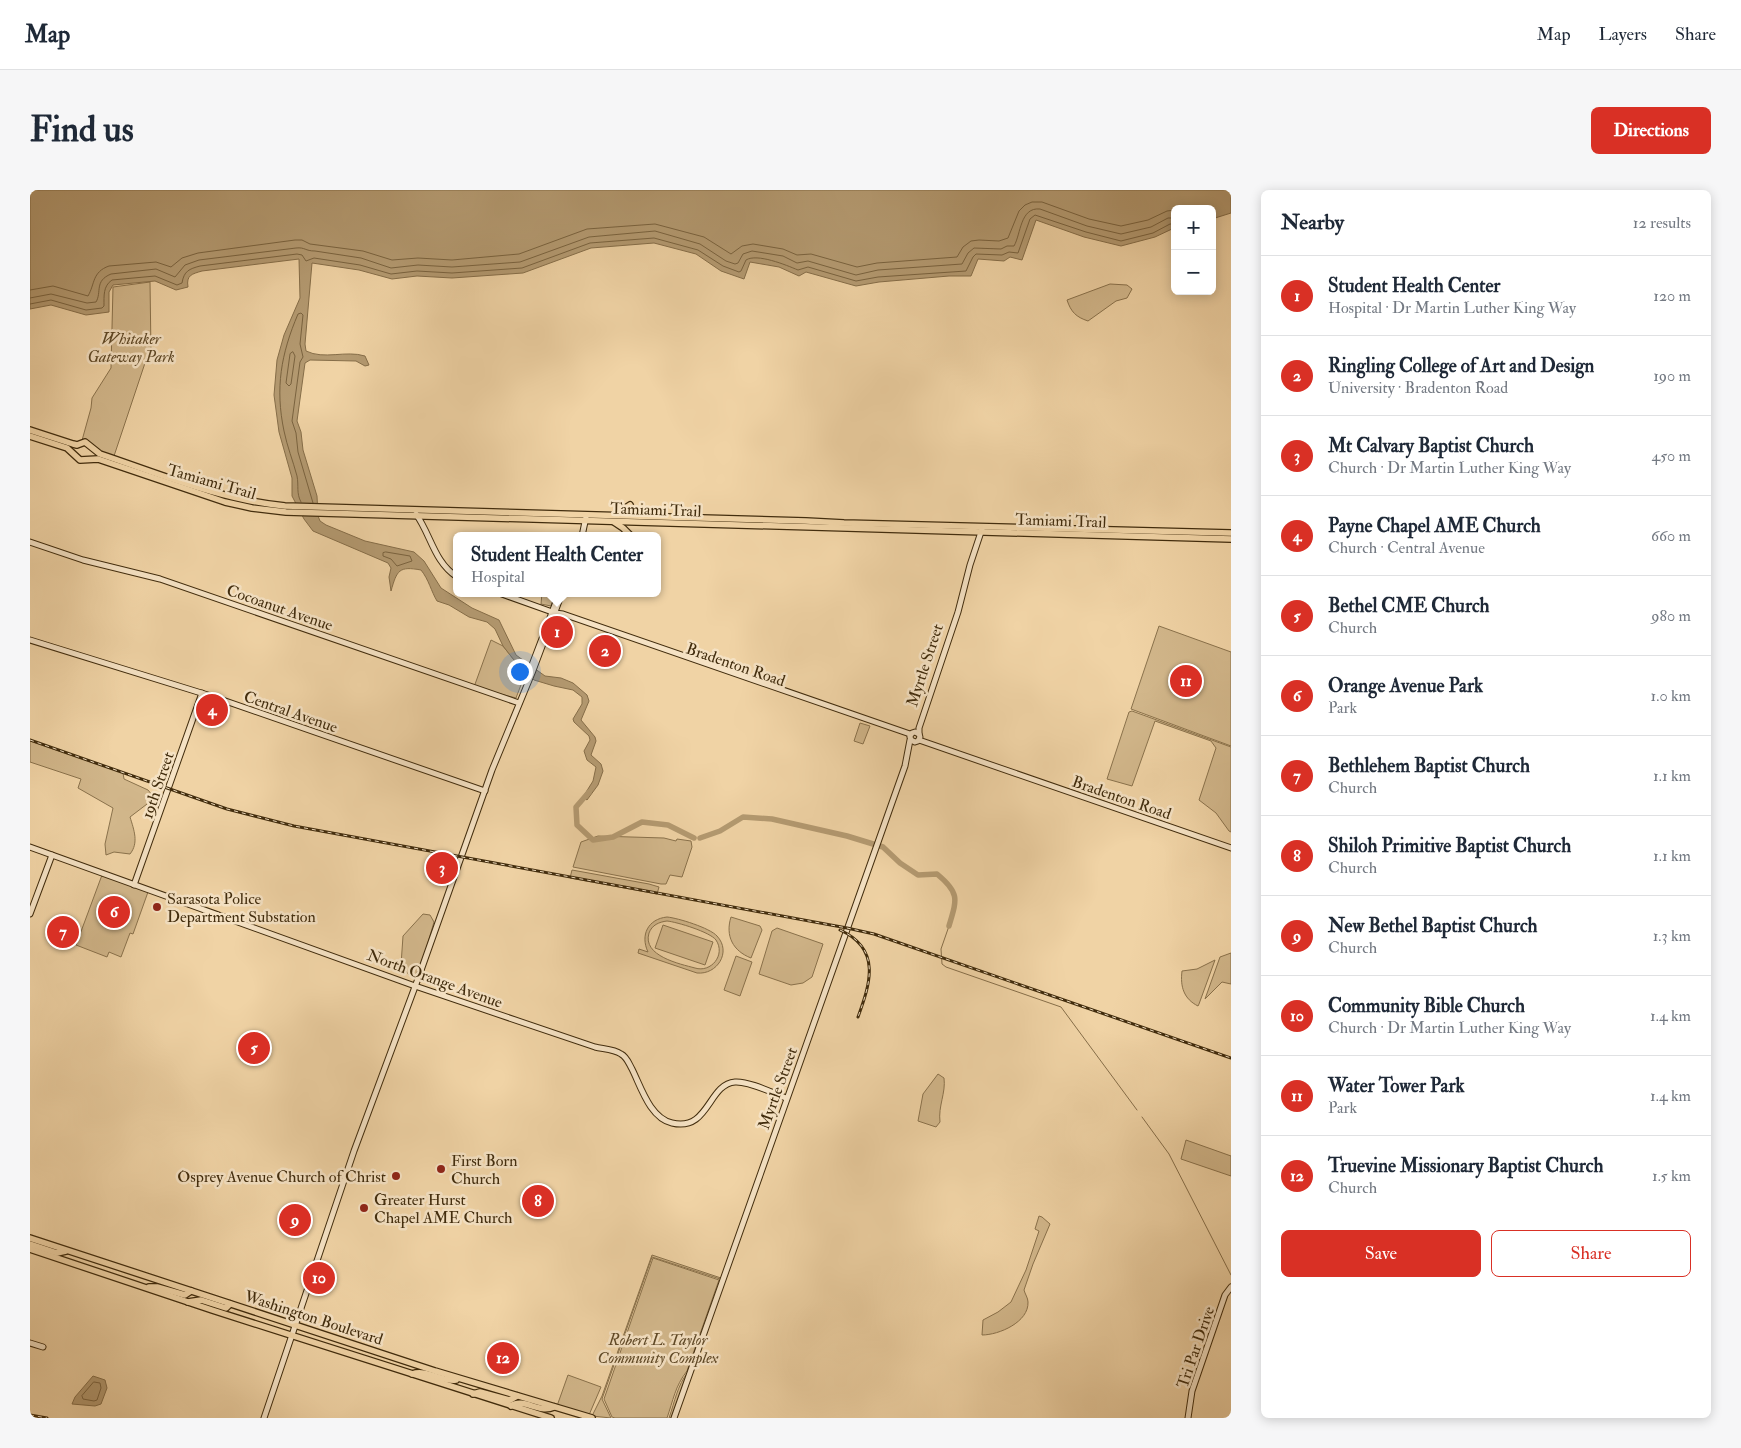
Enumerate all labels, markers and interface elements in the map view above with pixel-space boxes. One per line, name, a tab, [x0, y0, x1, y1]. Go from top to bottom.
text: Map	[25, 19, 70, 50]
text: Map	[1537, 23, 1571, 46]
text: Layers	[1599, 23, 1647, 46]
text: Share	[1675, 23, 1716, 46]
button: Directions	[1591, 107, 1711, 154]
text: Find us	[30, 108, 134, 152]
map controls	[1171, 205, 1216, 295]
button: +	[1171, 205, 1216, 250]
text: Nearby	[1281, 209, 1344, 236]
text: 12 results	[1633, 213, 1691, 233]
button: −	[1171, 250, 1216, 295]
text: Student Health Center	[1328, 274, 1500, 298]
text: 1	[1294, 286, 1300, 306]
text: 120 m	[1653, 286, 1691, 306]
text: Hospital · Dr Martin Luther King Way	[1328, 298, 1576, 318]
park label: Whitaker Gateway Park	[87, 329, 175, 367]
text: Ringling College of Art and Design	[1328, 354, 1594, 378]
text: 2	[1293, 366, 1301, 386]
text: 190 m	[1653, 366, 1691, 386]
text: University · Bradenton Road	[1328, 378, 1508, 398]
text: Mt Calvary Baptist Church	[1328, 434, 1534, 458]
text: 3	[1294, 446, 1300, 466]
text: 450 m	[1652, 446, 1691, 466]
text: Church · Dr Martin Luther King Way	[1328, 458, 1571, 478]
street label: Tamiami Trail	[165, 460, 258, 504]
street label: Tamiami Trail	[610, 498, 702, 522]
street label: Tamiami Trail	[1015, 509, 1107, 533]
text: Payne Chapel AME Church	[1328, 514, 1541, 538]
text: 4	[1293, 526, 1301, 546]
text: 660 m	[1651, 526, 1691, 546]
popup	[453, 532, 661, 597]
text: Church · Central Avenue	[1328, 538, 1485, 558]
text: Student Health Center	[471, 543, 643, 567]
text: Hospital	[471, 567, 525, 587]
street label: Cocoanut Avenue	[224, 580, 336, 636]
text: Bethel CME Church	[1328, 594, 1490, 618]
text: 5	[1293, 606, 1301, 626]
text: 980 m	[1651, 606, 1691, 626]
pin: 1	[541, 613, 573, 651]
text: Church	[1328, 618, 1377, 638]
street label: Myrtle Street	[902, 621, 948, 709]
pin: 2	[589, 632, 621, 670]
street label: Bradenton Road	[683, 639, 788, 691]
your location	[507, 659, 533, 685]
pin: 11	[1170, 662, 1202, 700]
text: Orange Avenue Park	[1328, 674, 1483, 698]
text: 6	[1293, 686, 1301, 706]
text: 1.0 km	[1651, 686, 1691, 706]
street label: Central Avenue	[241, 687, 341, 737]
pin: 4	[196, 691, 228, 729]
text: Park	[1328, 698, 1357, 718]
street label: 19th Street	[137, 749, 179, 821]
text: Bethlehem Baptist Church	[1328, 754, 1530, 778]
text: 7	[1293, 766, 1301, 786]
text: 1.1 km	[1653, 766, 1691, 786]
street label: Bradenton Road	[1069, 772, 1174, 824]
text: Church	[1328, 778, 1377, 798]
text: Shiloh Primitive Baptist Church	[1328, 834, 1571, 858]
text: 8	[1293, 846, 1301, 866]
text: 1.1 km	[1653, 846, 1691, 866]
pin: 3	[426, 849, 458, 887]
text: Church	[1328, 858, 1377, 878]
place label: Sarasota Police Department Substation	[167, 889, 316, 928]
pin: 6	[98, 893, 130, 931]
marker: Sarasota Police Department Substation	[151, 901, 163, 913]
pin: 7	[47, 913, 79, 951]
text: New Bethel Baptist Church	[1328, 914, 1538, 938]
text: 9	[1293, 926, 1301, 946]
text: 1.3 km	[1653, 926, 1691, 946]
text: Church	[1328, 938, 1377, 958]
street label: North Orange Avenue	[364, 945, 505, 1013]
text: Community Bible Church	[1328, 994, 1525, 1018]
text: 10	[1290, 1006, 1304, 1026]
text: 1.4 km	[1650, 1006, 1691, 1026]
text: Church · Dr Martin Luther King Way	[1328, 1018, 1571, 1038]
pin: 5	[238, 1029, 270, 1067]
street label: Myrtle Street	[754, 1045, 802, 1132]
text: Water Tower Park	[1328, 1074, 1465, 1098]
text: 11	[1291, 1086, 1303, 1106]
text: 1.4 km	[1650, 1086, 1691, 1106]
text: Park	[1328, 1098, 1357, 1118]
place label: First Born Church	[451, 1151, 518, 1189]
text: Truevine Missionary Baptist Church	[1328, 1154, 1603, 1178]
marker: First Born Church	[435, 1163, 447, 1175]
text: 12	[1290, 1166, 1304, 1186]
text: 1.5 km	[1652, 1166, 1691, 1186]
place label: Osprey Avenue Church of Christ	[177, 1167, 386, 1188]
marker: Osprey Avenue Church of Christ	[390, 1170, 402, 1182]
text: Church	[1328, 1178, 1377, 1198]
pin: 8	[522, 1182, 554, 1220]
place label: Greater Hurst Chapel AME Church	[374, 1190, 513, 1229]
pin: 9	[279, 1201, 311, 1239]
marker: Greater Hurst Chapel AME Church	[358, 1202, 370, 1214]
button: Save	[1281, 1230, 1481, 1277]
button: Share	[1491, 1230, 1691, 1277]
pin: 10	[303, 1259, 335, 1297]
street label: Washington Boulevard	[241, 1286, 386, 1350]
street label: Tri Par Drive	[1173, 1303, 1219, 1391]
park label: Robert L. Taylor Community Complex	[598, 1330, 719, 1368]
pin: 12	[487, 1339, 519, 1377]

